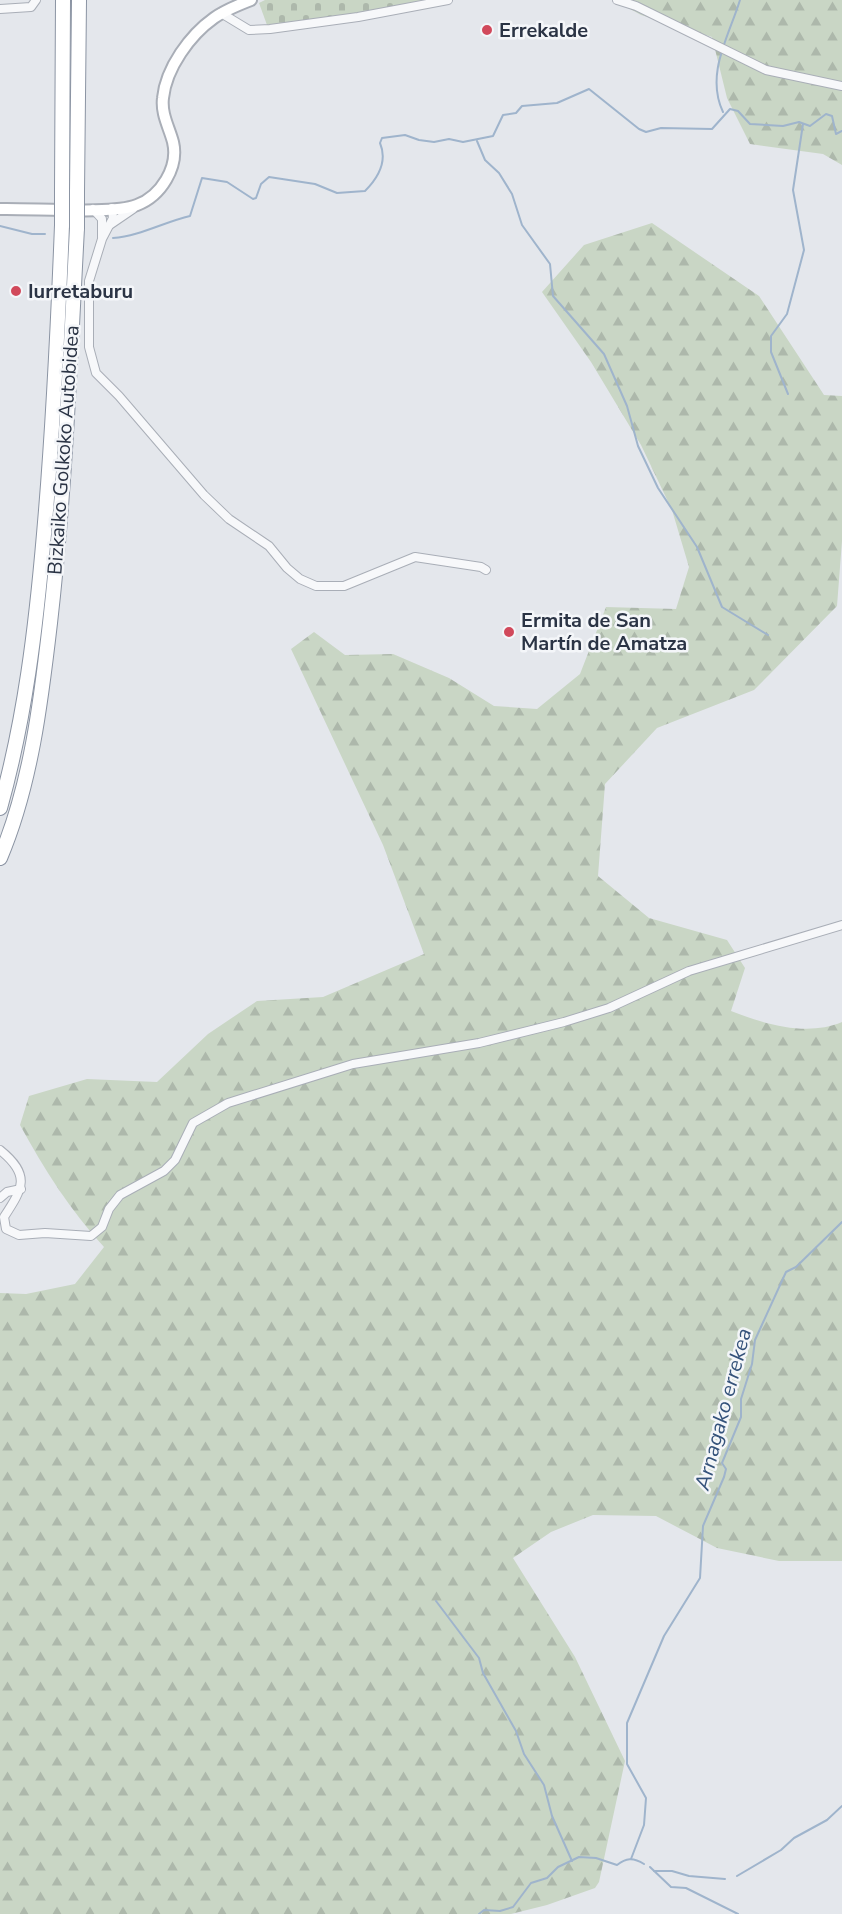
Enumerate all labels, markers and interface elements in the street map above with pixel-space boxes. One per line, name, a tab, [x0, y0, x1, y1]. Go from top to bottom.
place label: Errekalde	[499, 17, 588, 44]
marker: Errekalde	[480, 23, 494, 37]
place label: Iurretaburu	[28, 278, 133, 305]
marker: Iurretaburu	[9, 284, 23, 298]
street label: Bizkaiko Golkoko Autobidea	[41, 324, 86, 576]
place label: Ermita de San Martín de Amatza	[521, 607, 687, 657]
marker: Ermita de San Martín de Amatza	[502, 625, 516, 639]
water label: Arnagako errekea	[688, 1325, 758, 1494]

